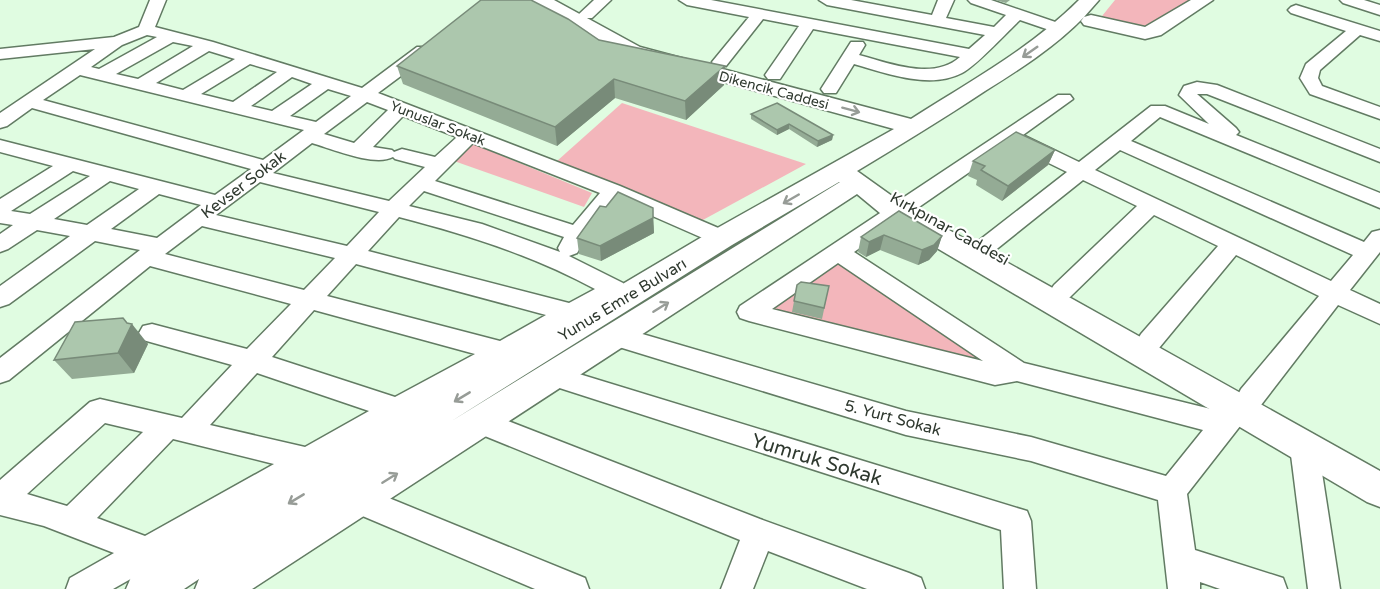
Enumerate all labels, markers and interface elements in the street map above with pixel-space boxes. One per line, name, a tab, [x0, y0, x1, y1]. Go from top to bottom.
one-way arrow	[1023, 46, 1039, 58]
street label: Dikencik Caddesi	[717, 68, 831, 113]
street label: Yunuslar Sokak	[388, 97, 488, 150]
one-way arrow	[841, 105, 860, 116]
street label: Kevser Sokak	[197, 146, 290, 223]
street label: Kırkpınar Caddesi	[886, 188, 1013, 270]
one-way arrow	[783, 193, 800, 205]
street label: Yunus Emre Bulvarı	[555, 254, 690, 346]
one-way arrow	[652, 300, 669, 312]
one-way arrow	[454, 392, 471, 404]
street label: 5. Yurt Sokak	[842, 395, 944, 441]
street label: Yumruk Sokak	[749, 429, 885, 491]
one-way arrow	[381, 472, 398, 484]
one-way arrow	[288, 493, 305, 505]

